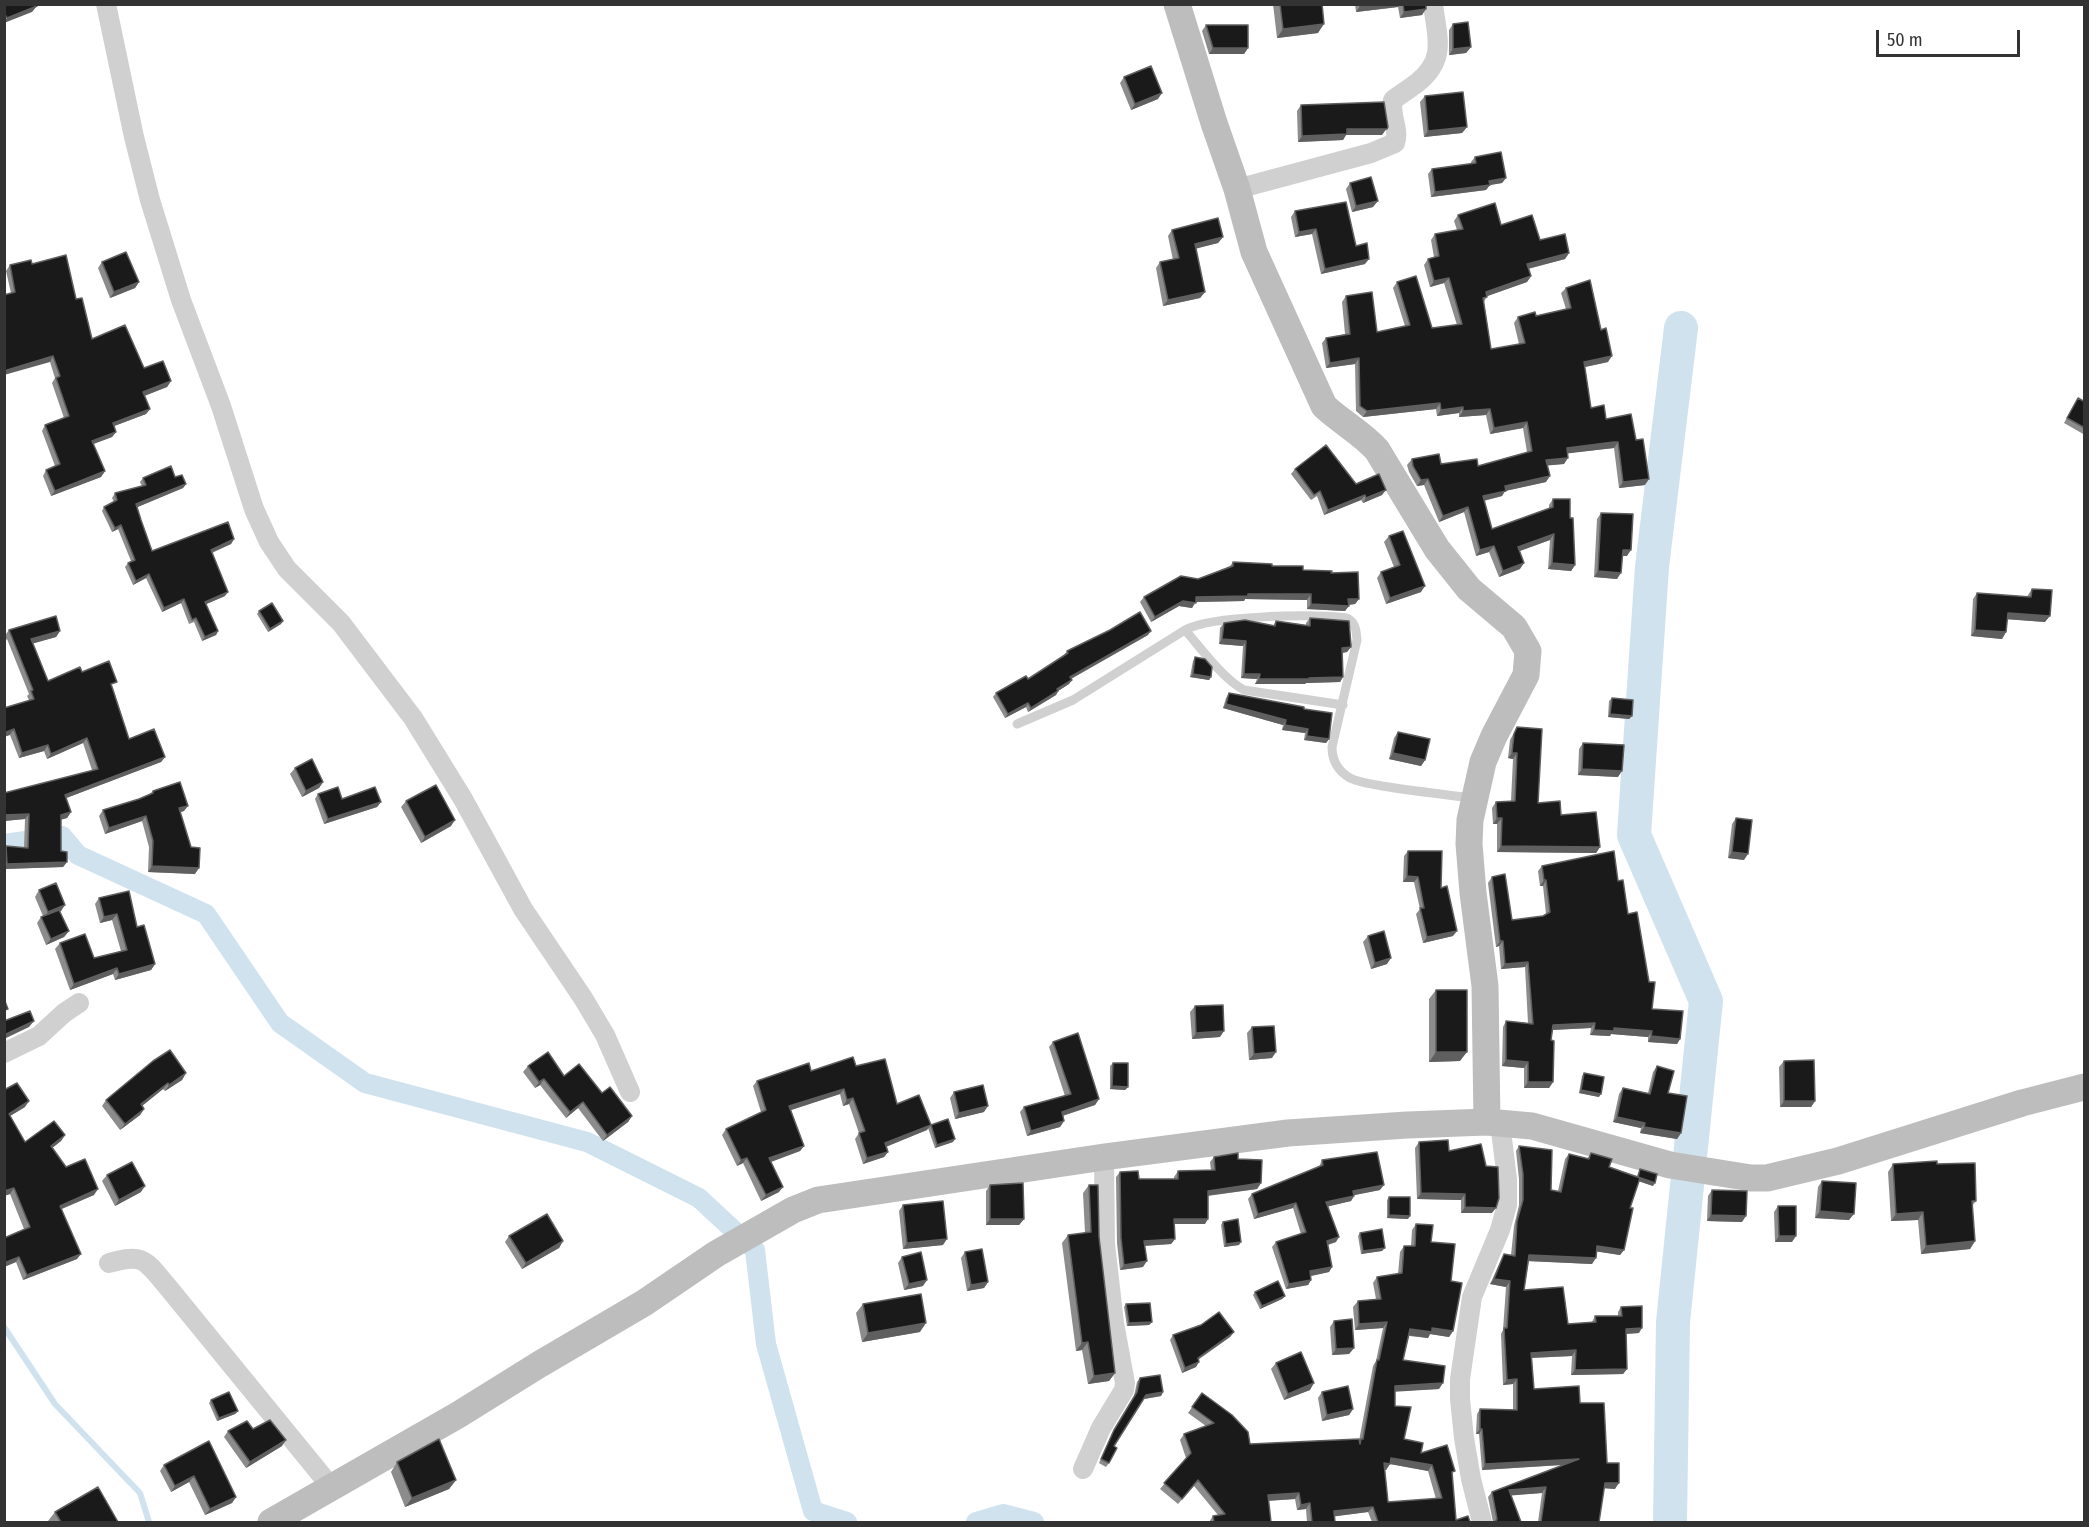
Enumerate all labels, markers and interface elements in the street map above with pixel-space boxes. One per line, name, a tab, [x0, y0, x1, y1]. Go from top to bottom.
scale bar	[1879, 18, 2023, 56]
text: 50 m	[1887, 29, 1923, 51]

